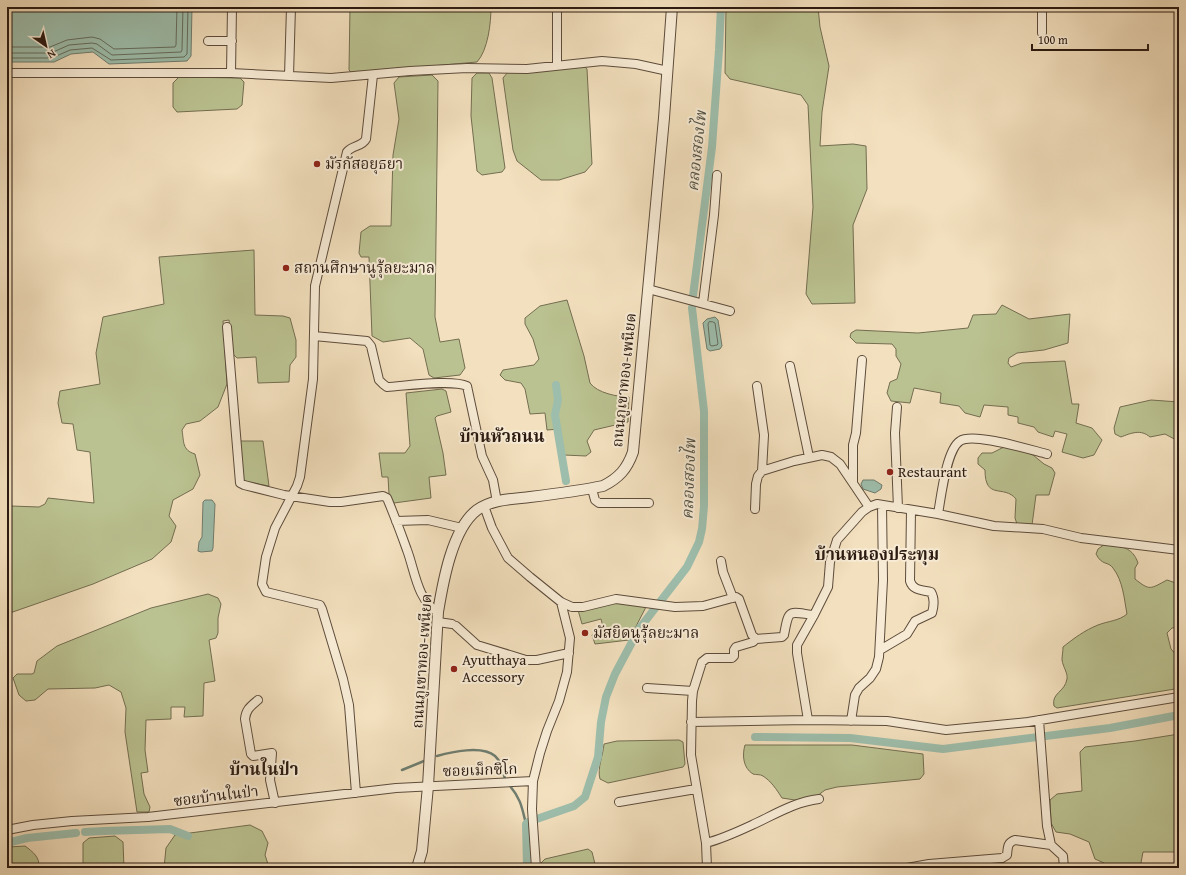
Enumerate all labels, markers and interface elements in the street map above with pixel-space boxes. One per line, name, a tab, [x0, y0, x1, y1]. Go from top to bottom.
north arrow	[26, 26, 66, 66]
scale bar	[1032, 26, 1148, 52]
text: 100 m	[1038, 31, 1068, 48]
text: N	[44, 46, 59, 63]
water label: คลองสองไพ	[680, 108, 712, 193]
place label: มัรกัสอยุธยา	[325, 153, 403, 175]
marker: มัรกัสอยุธยา	[312, 159, 322, 169]
place label: สถานศึกษานูรุ้ลยะมาล	[294, 257, 435, 279]
marker: สถานศึกษานูรุ้ลยะมาล	[281, 263, 291, 273]
street label: ถนนภูเขาทอง-เพนียด	[606, 312, 641, 448]
district label: บ้านหัวถนน	[459, 423, 545, 448]
water label: คลองสองไพ	[675, 437, 701, 520]
place label: Restaurant	[898, 461, 968, 482]
marker: Restaurant	[885, 467, 895, 477]
district label: บ้านหนองประทุม	[815, 541, 939, 566]
street label: ถนนภูเขาทอง-เพนียด	[406, 593, 437, 729]
place label: มัสยิดนูรุ้ลยะมาล	[593, 622, 699, 644]
marker: มัสยิดนูรุ้ลยะมาล	[580, 628, 590, 638]
place label: Ayutthaya Accessory	[462, 649, 526, 687]
marker: Ayutthaya Accessory	[449, 664, 459, 674]
district label: บ้านในป่า	[229, 756, 299, 781]
street label: ซอยเม็กซิโก	[442, 758, 518, 781]
street label: ซอยบ้านในป่า	[172, 780, 260, 811]

